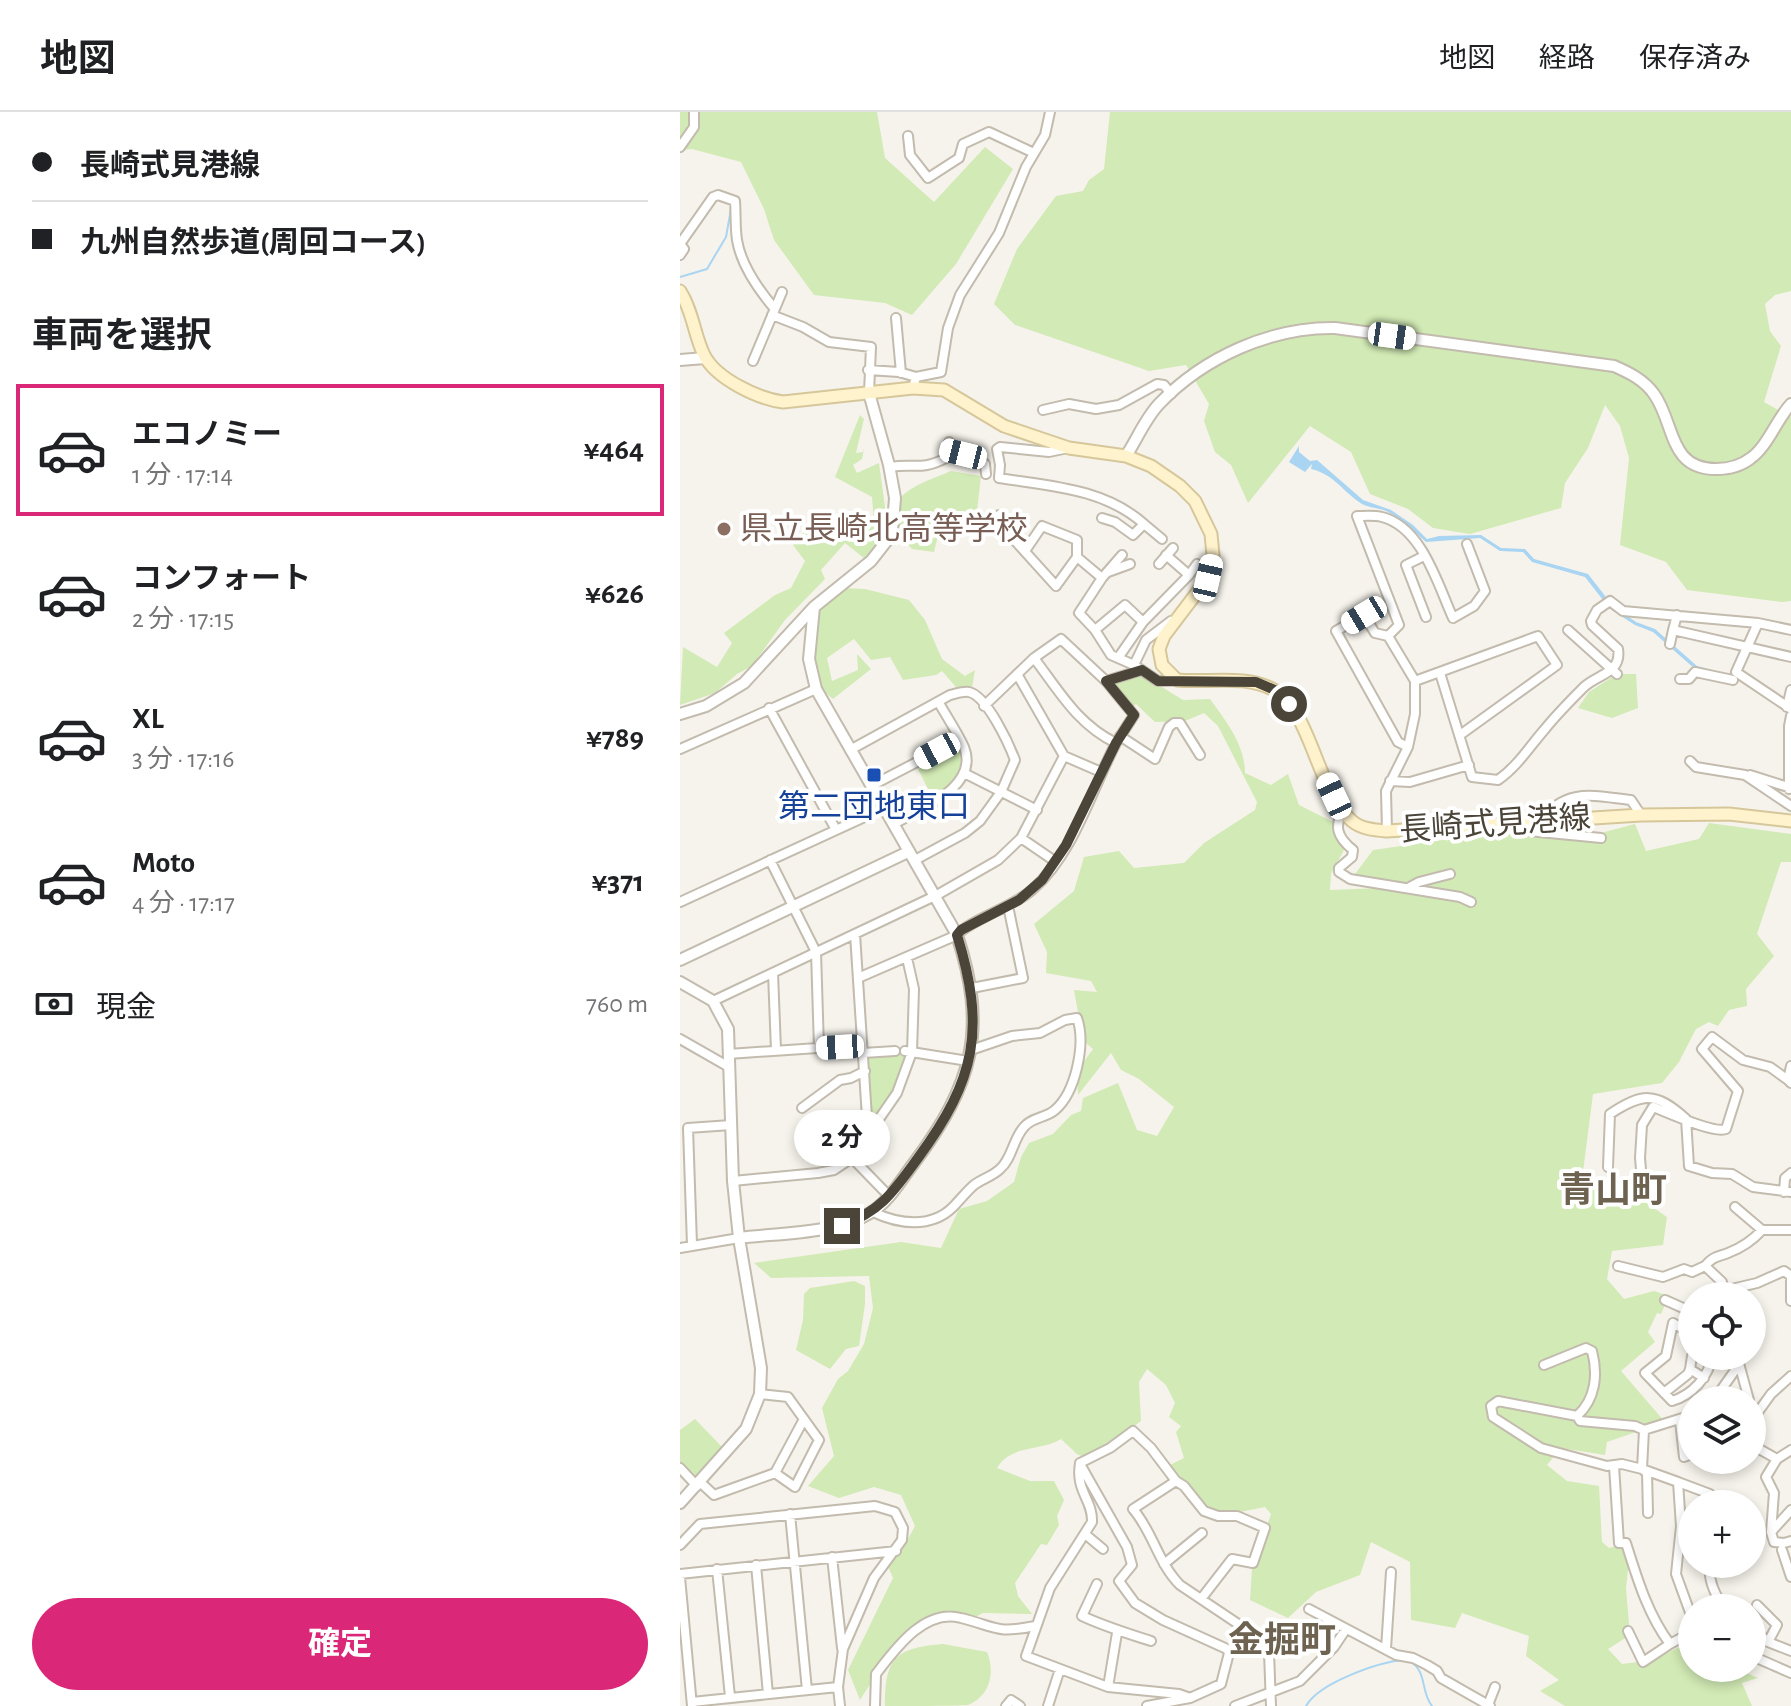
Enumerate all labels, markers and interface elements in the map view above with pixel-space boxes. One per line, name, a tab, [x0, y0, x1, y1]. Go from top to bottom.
text: 地図	[40, 41, 116, 79]
text: 地図	[1439, 45, 1495, 73]
text: 経路	[1539, 45, 1595, 73]
text: 保存済み	[1639, 45, 1751, 73]
text: 長崎式見港線	[80, 151, 260, 181]
text: 九州自然歩道(周回コース)	[80, 228, 426, 258]
text: 車両を選択	[32, 318, 212, 354]
car	[1367, 321, 1417, 351]
icon: car	[36, 414, 108, 486]
text: エコノミー	[132, 420, 282, 450]
text: ¥464	[584, 435, 644, 465]
car	[937, 437, 989, 471]
text: 1 分 · 17:14	[132, 462, 233, 488]
place label: 県立長崎北高等学校	[740, 511, 1028, 545]
marker: 県立長崎北高等学校	[715, 520, 733, 538]
car	[1191, 552, 1225, 604]
icon: car	[36, 558, 108, 630]
text: コンフォート	[132, 564, 311, 594]
text: ¥626	[585, 579, 644, 609]
car	[1337, 592, 1391, 638]
text: 2 分 · 17:15	[132, 606, 234, 632]
route start	[1271, 686, 1307, 722]
icon: car	[36, 702, 108, 774]
text: XL	[132, 704, 164, 734]
text: ¥789	[586, 723, 644, 753]
car	[910, 729, 964, 773]
text: 3 分 · 17:16	[132, 746, 234, 772]
marker: 第二団地東口	[865, 766, 883, 784]
car	[1313, 769, 1355, 823]
place label: 第二団地東口	[778, 790, 970, 823]
street label: 長崎式見港線	[1398, 799, 1592, 847]
icon: car	[36, 846, 108, 918]
text: Moto	[132, 848, 195, 878]
text: ¥371	[592, 867, 644, 897]
text: 4 分 · 17:17	[132, 890, 235, 916]
icon: cash	[32, 982, 76, 1026]
text: 760 m	[586, 991, 648, 1017]
text: 現金	[96, 993, 156, 1023]
car	[815, 1034, 865, 1060]
callout: 2 分	[794, 1110, 890, 1166]
text: 2 分	[821, 1125, 863, 1151]
district label: 青山町	[1559, 1171, 1667, 1209]
route end	[824, 1208, 860, 1244]
map controls	[1678, 1282, 1766, 1682]
button: locate	[1678, 1282, 1766, 1370]
button: layers	[1678, 1386, 1766, 1474]
button: +	[1678, 1490, 1766, 1578]
button: −	[1678, 1594, 1766, 1682]
button: 確定	[32, 1598, 648, 1690]
district label: 金掘町	[1228, 1621, 1336, 1659]

